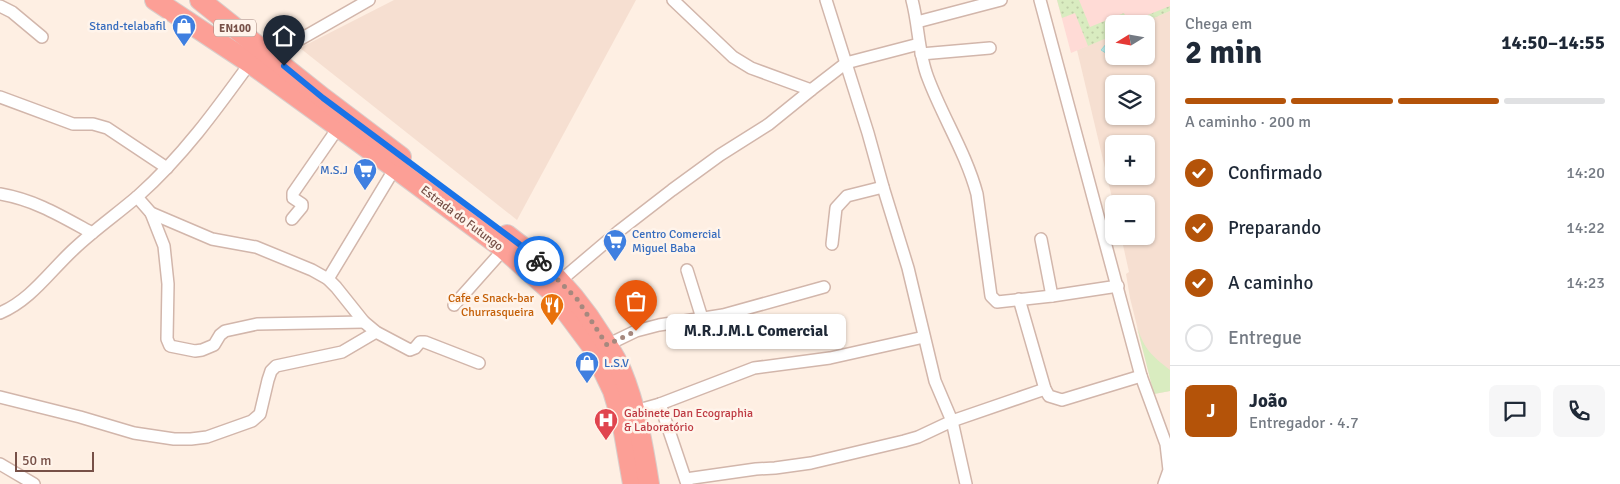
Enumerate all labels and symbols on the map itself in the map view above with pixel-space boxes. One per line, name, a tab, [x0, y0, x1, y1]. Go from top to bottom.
shop icon: Stand-telabafil	[171, 13, 197, 47]
pin	[263, 15, 305, 66]
north arrow	[1105, 15, 1155, 65]
place label: Stand-telabafil	[89, 19, 166, 34]
road number: EN100	[214, 19, 256, 36]
supermarket icon: M.S.J	[352, 157, 378, 191]
place label: M.S.J	[320, 163, 348, 178]
street label: Estrada do Futungo	[418, 183, 506, 254]
place label: Centro Comercial Miguel Baba	[632, 227, 721, 256]
supermarket icon: Centro Comercial Miguel Baba	[602, 228, 628, 262]
courier	[514, 236, 564, 286]
pin	[615, 280, 657, 331]
place label: Cafe e Snack-bar Churrasqueira	[448, 291, 535, 320]
restaurant icon: Cafe e Snack-bar Churrasqueira	[539, 292, 565, 326]
callout: M.R.J.M.L Comercial	[666, 314, 846, 348]
shop icon: L.S.V	[574, 350, 600, 384]
place label: L.S.V	[604, 356, 629, 371]
place label: Gabinete Dan Ecographia & Laboratório	[624, 406, 753, 435]
hospital icon: Gabinete Dan Ecographia & Laboratório	[593, 407, 619, 441]
scale bar	[15, 449, 94, 472]

